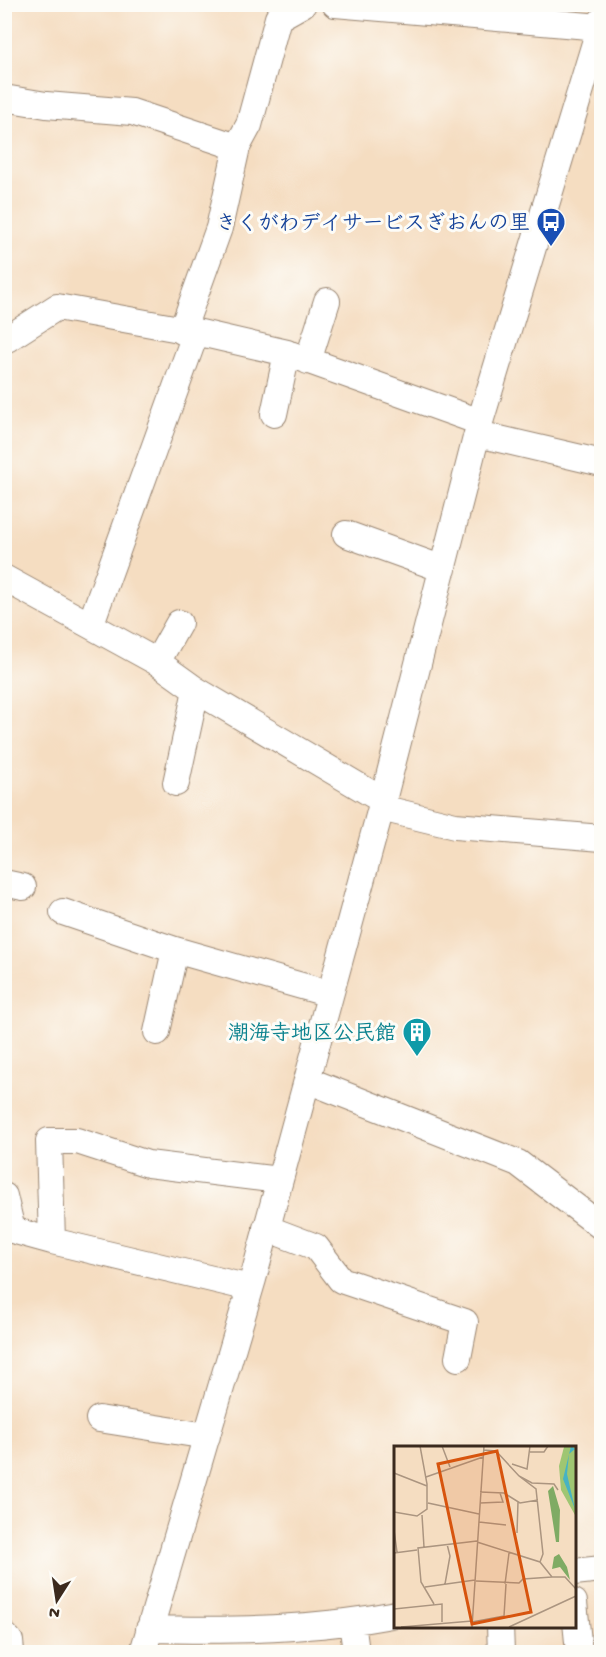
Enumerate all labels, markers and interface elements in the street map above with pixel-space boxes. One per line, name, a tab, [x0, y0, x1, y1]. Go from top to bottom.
bus stop icon: きくがわデイサービスぎおんの里	[535, 206, 567, 248]
place label: きくがわデイサービスぎおんの里	[216, 212, 530, 238]
building icon: 潮海寺地区公民館	[401, 1016, 433, 1058]
place label: 潮海寺地区公民館	[228, 1021, 396, 1048]
inset map	[394, 1446, 576, 1627]
north arrow	[27, 1570, 87, 1630]
text: N	[47, 1601, 62, 1622]

